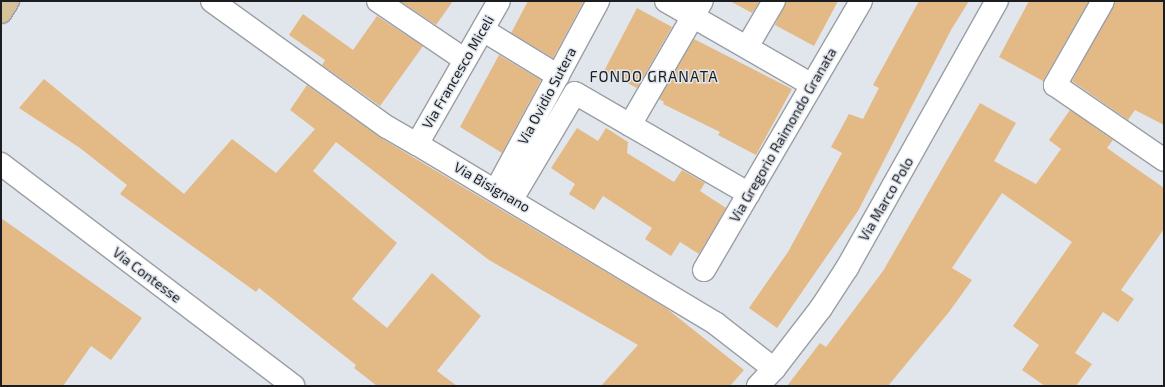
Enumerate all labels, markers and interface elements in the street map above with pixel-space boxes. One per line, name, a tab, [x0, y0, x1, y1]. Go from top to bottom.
street label: Via Francesco Miceli	[419, 12, 497, 132]
street label: Via Ovidio Sutera	[514, 45, 580, 147]
street label: Via Gregorio Raimondo Granata	[726, 45, 840, 225]
district label: FONDO GRANATA	[589, 68, 719, 86]
street label: Via Marco Polo	[855, 154, 917, 244]
street label: Via Bisignano	[451, 158, 533, 216]
street label: Via Contesse	[109, 244, 185, 306]

